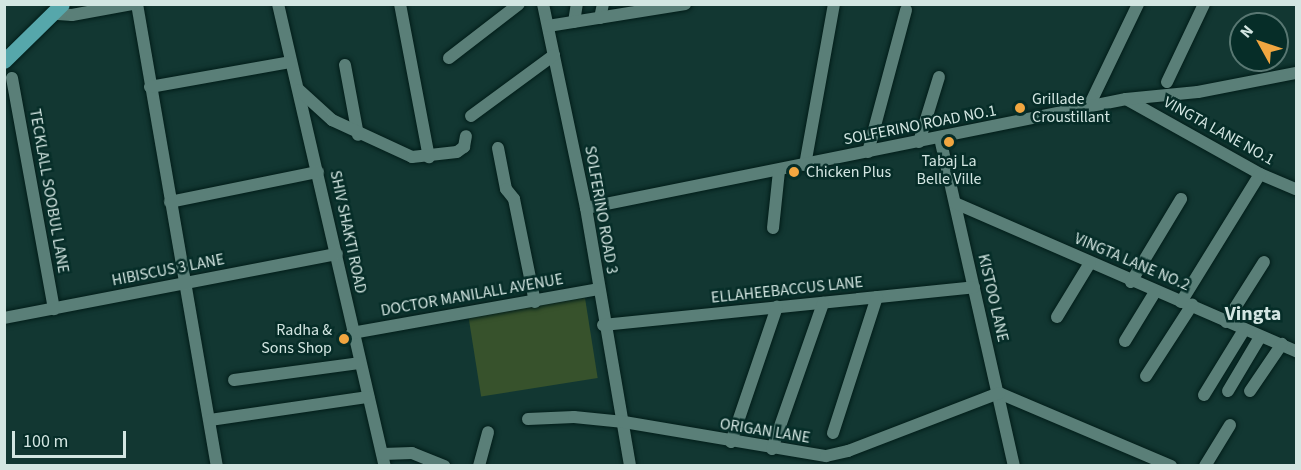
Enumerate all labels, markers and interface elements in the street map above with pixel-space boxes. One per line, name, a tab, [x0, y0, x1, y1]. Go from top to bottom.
north arrow	[1229, 12, 1289, 72]
text: N	[1235, 21, 1259, 43]
place label: Grillade Croustillant	[1032, 89, 1110, 127]
street label: VINGTA LANE NO.1	[1160, 93, 1278, 169]
street label: SOLFERINO ROAD NO.1	[842, 101, 998, 149]
marker: Grillade Croustillant	[1013, 101, 1027, 115]
street label: TECKLALL SOOBUL LANE	[25, 107, 73, 275]
marker: Tabaj La Belle Ville	[942, 135, 956, 149]
street label: SOLFERINO ROAD 3	[580, 144, 622, 276]
place label: Tabaj La Belle Ville	[917, 151, 981, 189]
place label: Chicken Plus	[806, 162, 891, 182]
marker: Chicken Plus	[787, 165, 801, 179]
street label: SHIV SHAKTI ROAD	[326, 169, 370, 295]
street label: VINGTA LANE NO.2	[1071, 229, 1193, 295]
street label: HIBISCUS 3 LANE	[110, 250, 226, 290]
street label: KISTOO LANE	[974, 252, 1012, 344]
street label: DOCTOR MANILALL AVENUE	[379, 269, 565, 321]
street label: ELLAHEEBACCUS LANE	[710, 272, 864, 308]
district label: Vingta	[1225, 302, 1281, 326]
place label: Radha & Sons Shop	[261, 320, 332, 358]
marker: Radha & Sons Shop	[337, 332, 351, 346]
street label: ORIGAN LANE	[718, 414, 812, 448]
scale bar	[15, 419, 129, 457]
text: 100 m	[23, 429, 68, 454]

